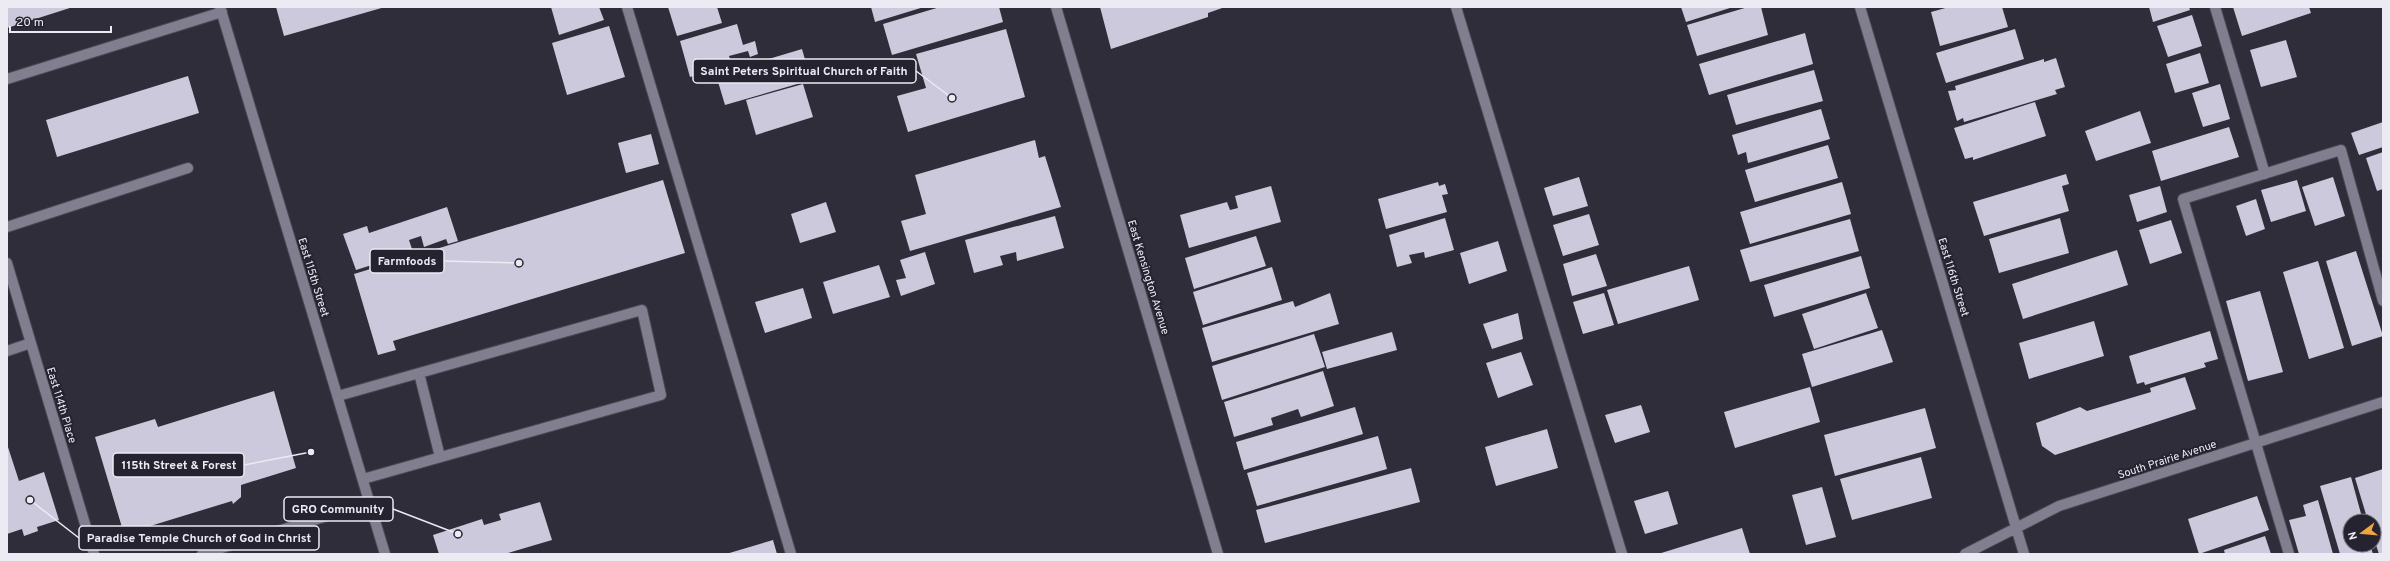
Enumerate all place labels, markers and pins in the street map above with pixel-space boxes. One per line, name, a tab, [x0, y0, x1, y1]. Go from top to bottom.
callout: Saint Peters Spiritual Church of Faith	[693, 59, 916, 83]
callout: Farmfoods	[370, 249, 444, 273]
callout: 115th Street & Forest	[113, 453, 244, 477]
callout: GRO Community	[284, 497, 393, 521]
callout: Paradise Temple Church of God in Christ	[79, 526, 319, 550]

